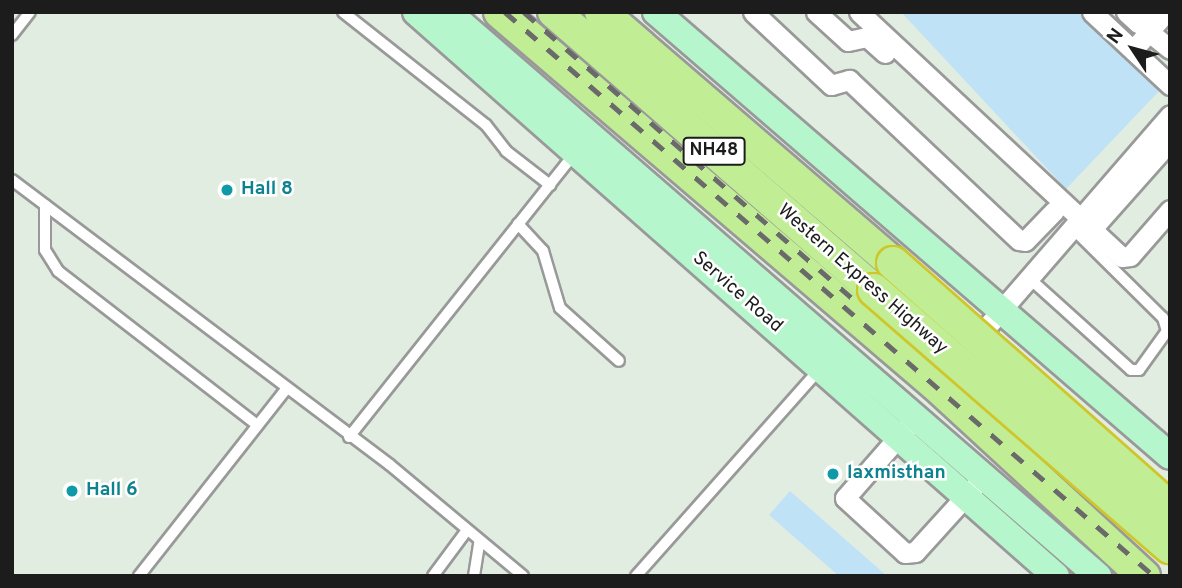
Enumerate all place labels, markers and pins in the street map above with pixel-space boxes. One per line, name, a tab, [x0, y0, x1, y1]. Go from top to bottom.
place label: Hall 8	[241, 179, 293, 201]
marker: Hall 8	[219, 182, 235, 198]
place label: laxmisthan	[847, 463, 946, 485]
marker: laxmisthan	[825, 466, 841, 482]
place label: Hall 6	[86, 480, 138, 502]
marker: Hall 6	[64, 483, 80, 499]

